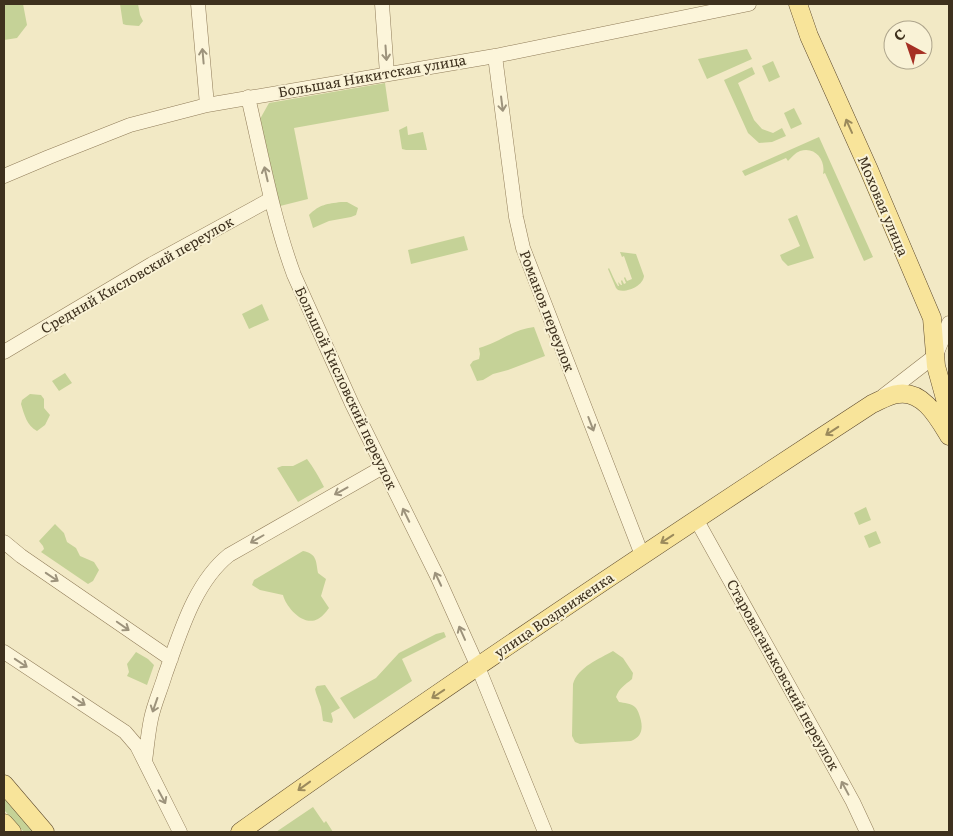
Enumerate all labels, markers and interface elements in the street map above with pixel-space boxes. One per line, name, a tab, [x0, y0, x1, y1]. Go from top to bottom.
north arrow	[883, 20, 933, 70]
text: С	[889, 23, 909, 45]
one-way arrow	[381, 45, 390, 61]
one-way arrow	[198, 49, 208, 65]
street label: Большая Никитская улица	[276, 49, 468, 101]
one-way arrow	[497, 96, 507, 112]
one-way arrow	[843, 119, 853, 134]
street label: Моховая улица	[854, 152, 914, 259]
one-way arrow	[261, 167, 270, 183]
street label: Средний Кисловский переулок	[36, 210, 237, 338]
street label: Романов переулок	[516, 247, 581, 375]
street label: Большой Кисловский переулок	[291, 283, 403, 493]
one-way arrow	[587, 416, 596, 431]
one-way arrow	[825, 426, 839, 436]
one-way arrow	[334, 486, 348, 496]
one-way arrow	[401, 508, 410, 523]
one-way arrow	[249, 534, 264, 544]
one-way arrow	[660, 534, 674, 544]
street label: улица Воздвиженка	[490, 566, 618, 662]
one-way arrow	[45, 572, 59, 582]
one-way arrow	[432, 572, 442, 587]
street label: Староваганьковский переулок	[723, 575, 845, 774]
one-way arrow	[116, 621, 130, 631]
one-way arrow	[457, 626, 466, 641]
one-way arrow	[14, 658, 28, 668]
one-way arrow	[431, 689, 445, 699]
one-way arrow	[71, 697, 85, 707]
one-way arrow	[150, 697, 159, 712]
one-way arrow	[297, 781, 311, 791]
one-way arrow	[840, 781, 850, 796]
one-way arrow	[158, 789, 167, 804]

